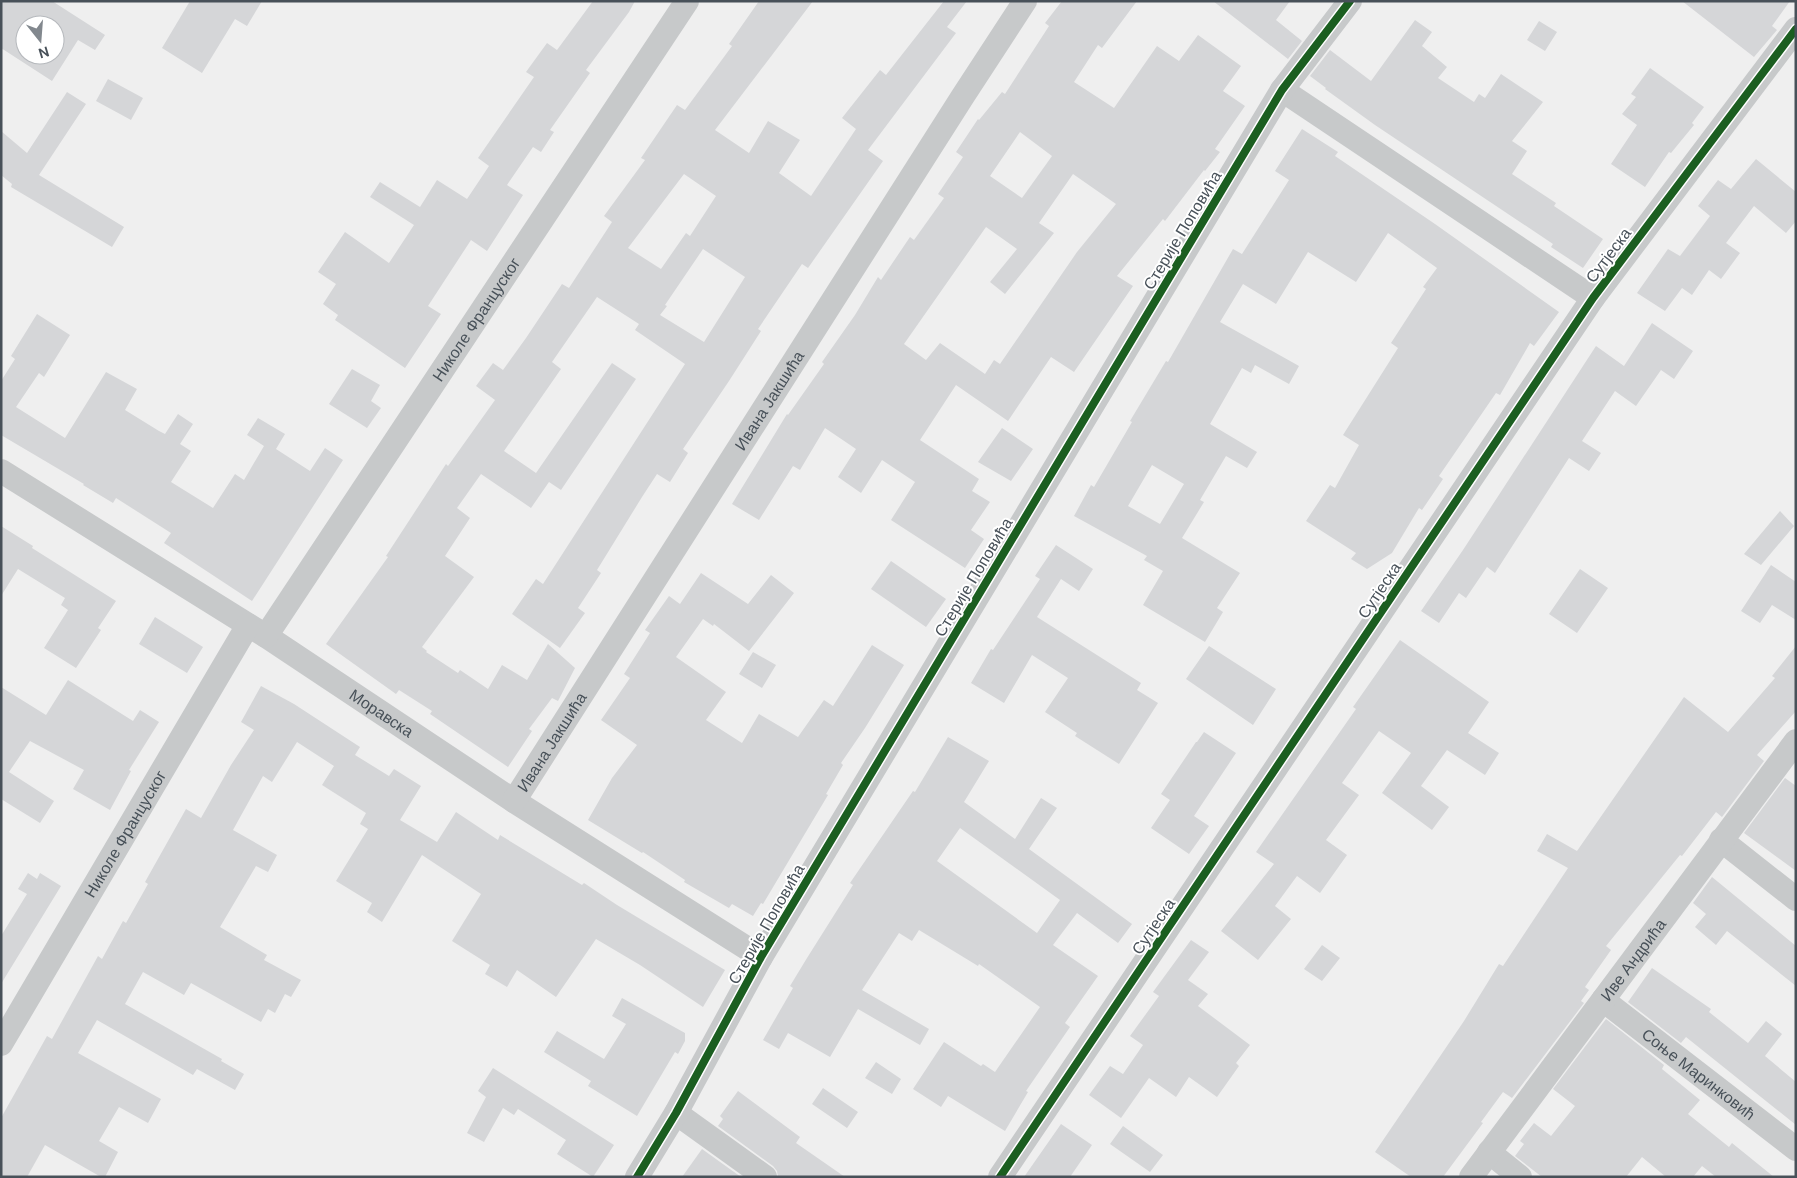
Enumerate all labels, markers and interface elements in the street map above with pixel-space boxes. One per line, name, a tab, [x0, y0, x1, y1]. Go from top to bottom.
north arrow	[15, 15, 65, 65]
text: N	[36, 42, 51, 63]
street label: Стерије Поповића	[1139, 167, 1226, 294]
street label: Сутјеска	[1581, 224, 1636, 287]
street label: Николе Француског	[428, 253, 525, 386]
street label: Ивана Јакшића	[730, 347, 809, 454]
street label: Стерије Поповића	[930, 514, 1017, 641]
street label: Сутјеска	[1353, 558, 1406, 623]
street label: Моравска	[345, 684, 418, 742]
street label: Ивана Јакшића	[512, 688, 592, 796]
street label: Николе Француског	[80, 766, 171, 902]
street label: Стерије Поповића	[724, 860, 809, 988]
street label: Сутјеска	[1127, 894, 1180, 959]
street label: Иве Андрића	[1596, 915, 1671, 1005]
street label: Соње Маринковић	[1637, 1024, 1760, 1125]

